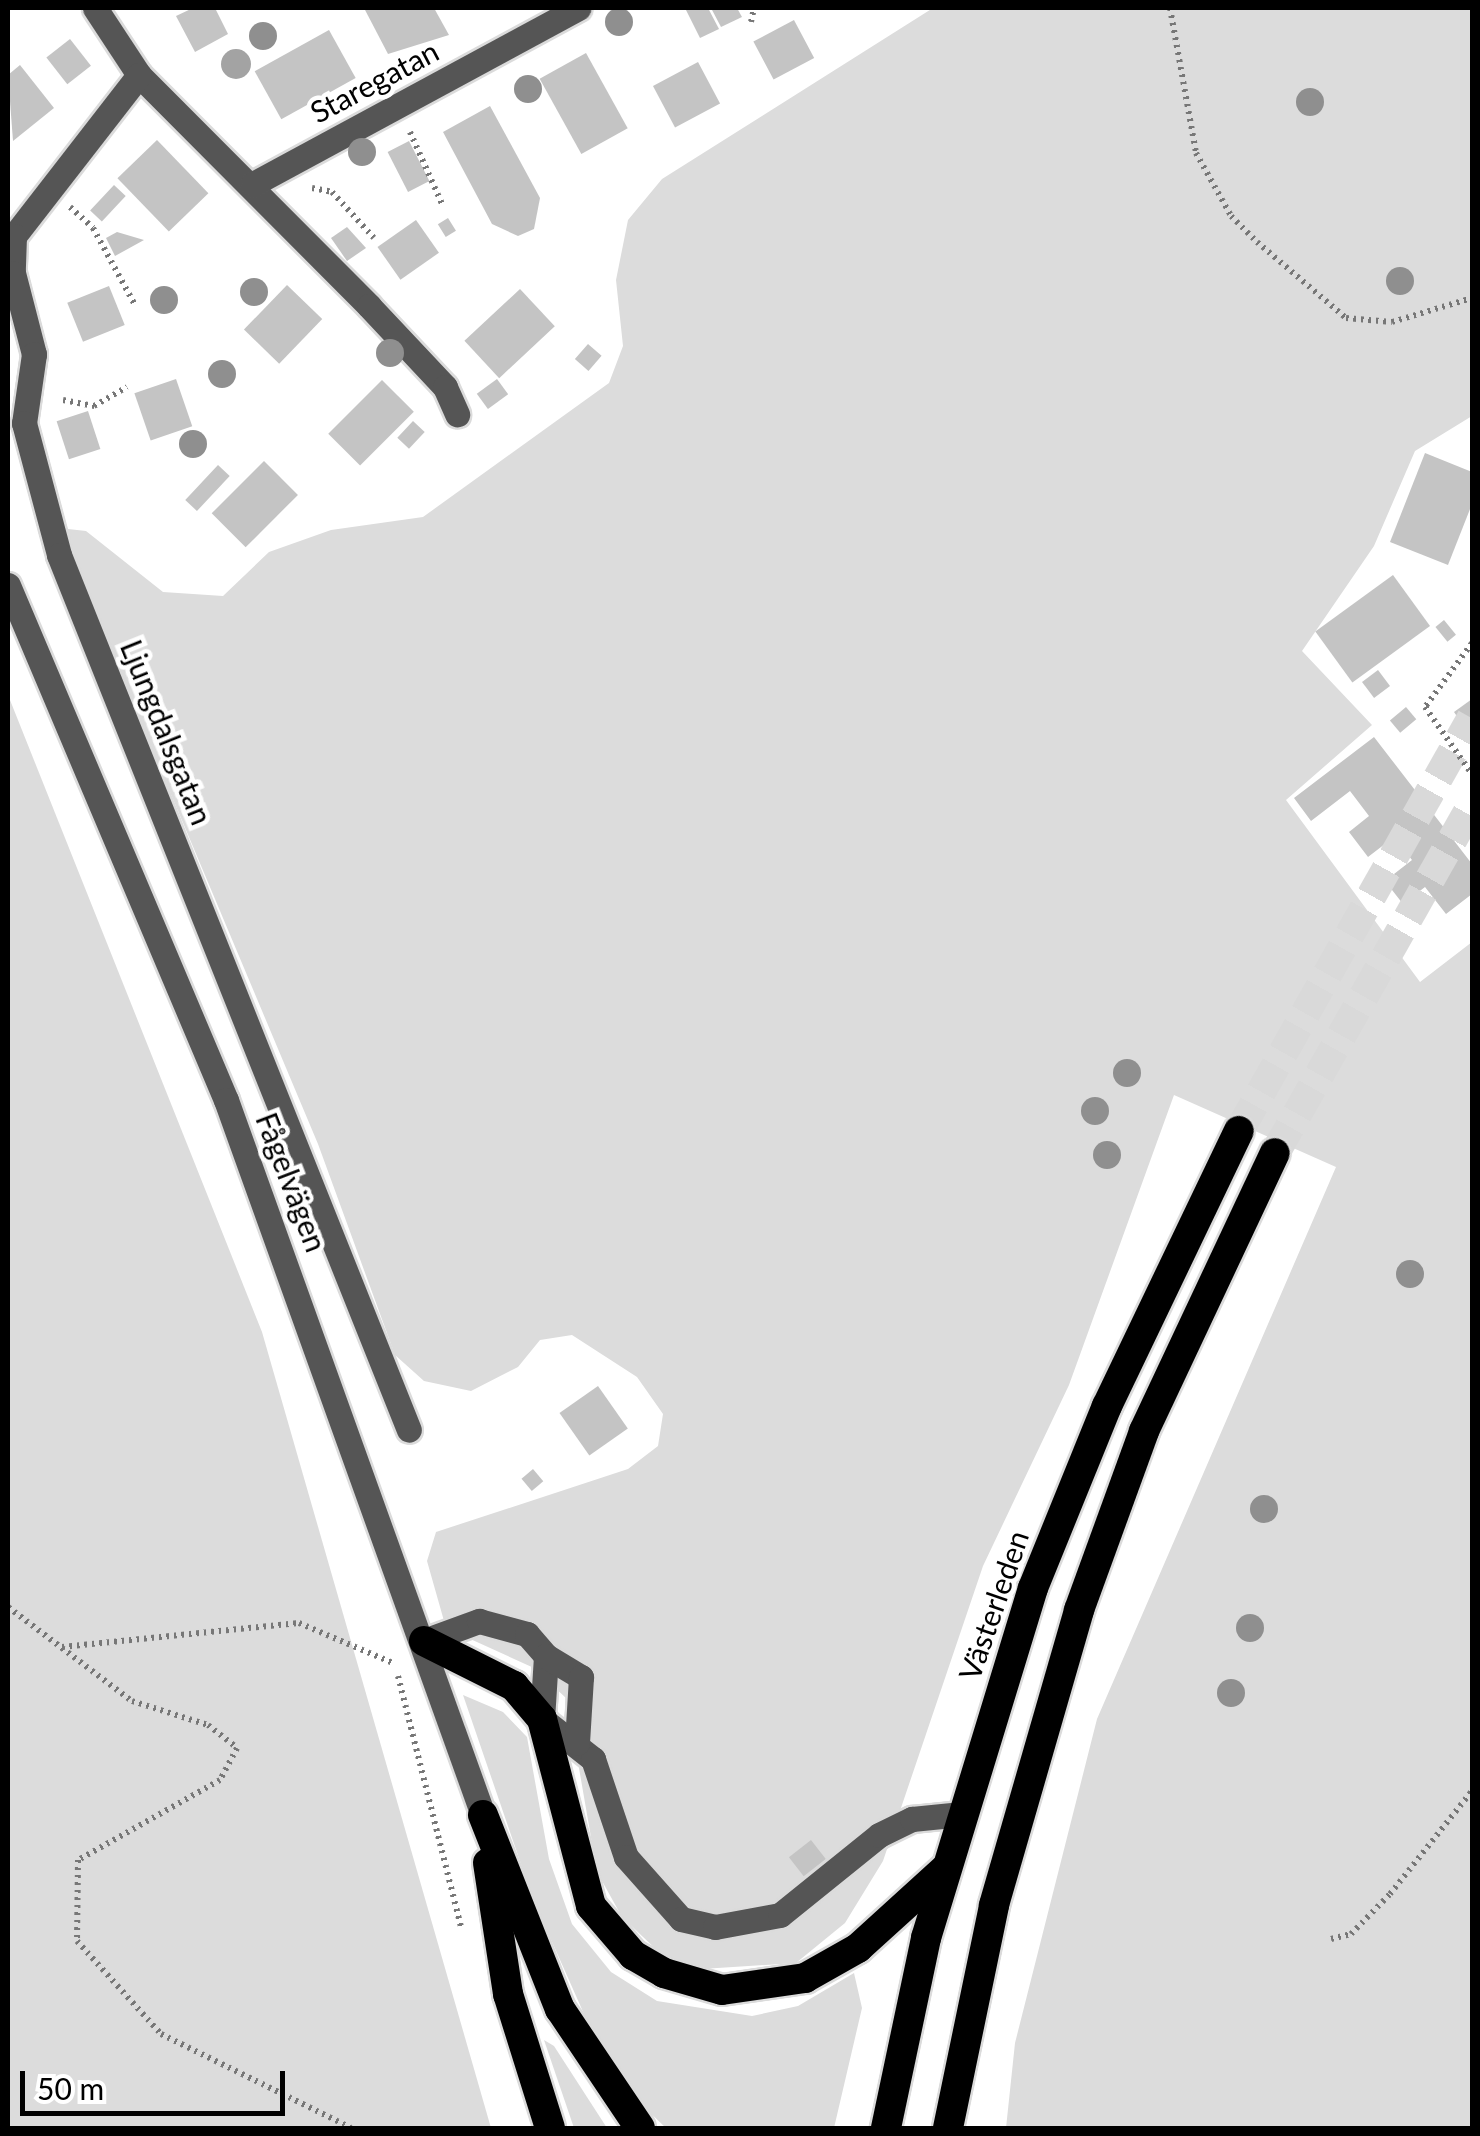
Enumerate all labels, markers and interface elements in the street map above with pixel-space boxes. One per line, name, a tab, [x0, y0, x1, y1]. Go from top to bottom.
street label: Staregatan	[304, 32, 444, 130]
street label: Ljungdalsgatan	[114, 634, 220, 830]
street label: Fågelvägen	[249, 1107, 335, 1257]
street label: Västerleden	[951, 1525, 1035, 1685]
scale bar	[25, 2051, 290, 2113]
text: 50 m	[37, 2070, 104, 2106]

